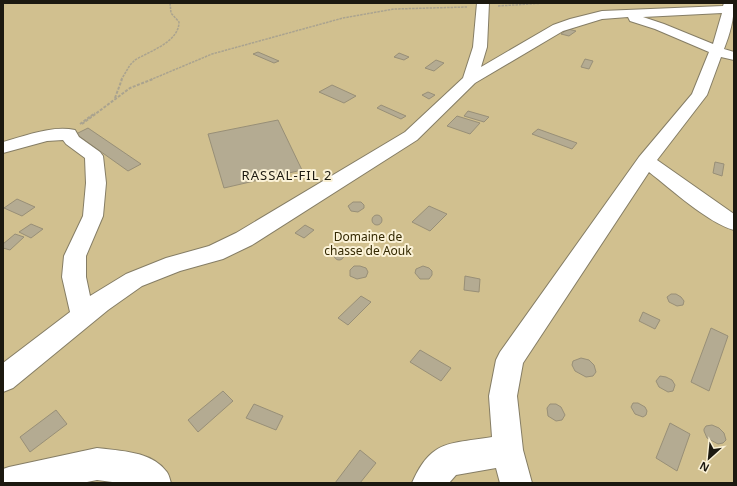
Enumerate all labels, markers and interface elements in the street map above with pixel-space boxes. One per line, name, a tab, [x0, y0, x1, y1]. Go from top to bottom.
district label: RASSAL-FIL 2	[242, 166, 332, 184]
park label: Domaine de chasse de Aouk	[324, 228, 412, 259]
north arrow	[689, 438, 729, 478]
text: N	[697, 459, 712, 476]

